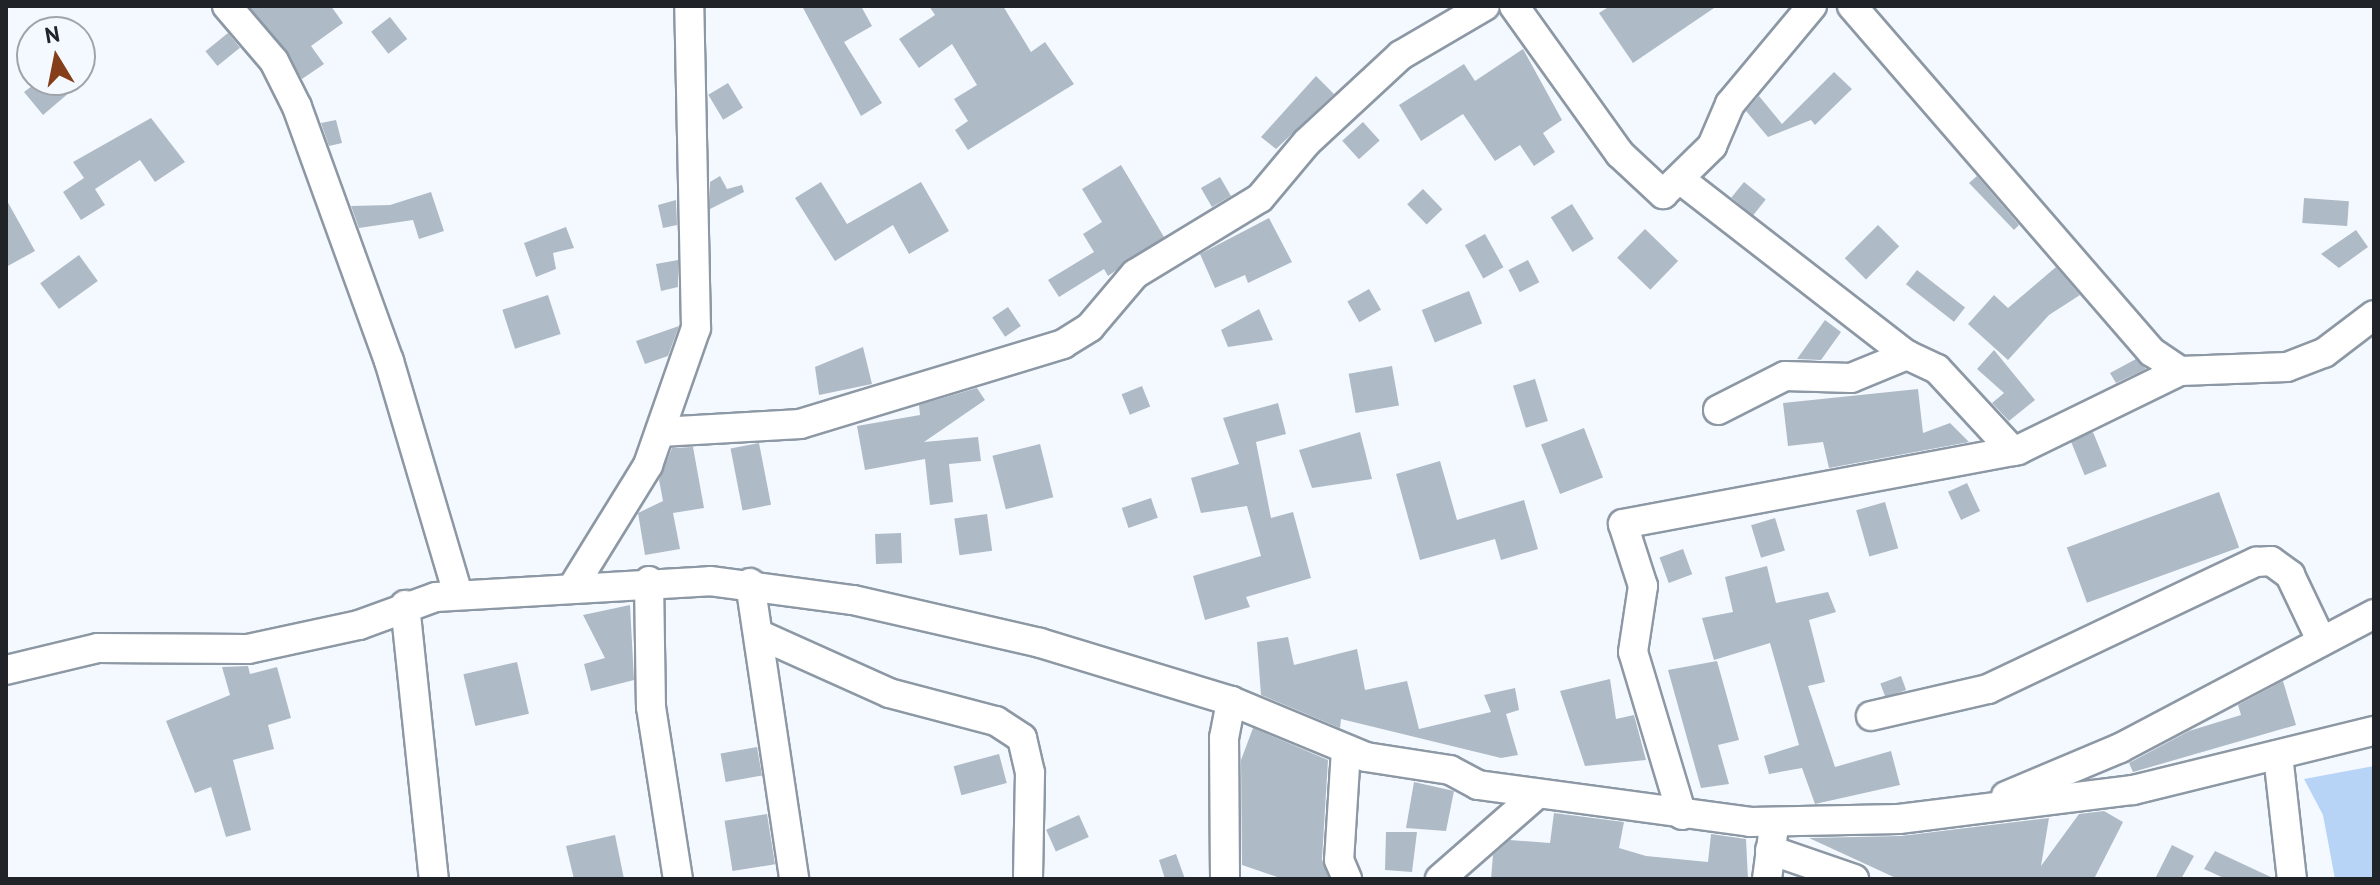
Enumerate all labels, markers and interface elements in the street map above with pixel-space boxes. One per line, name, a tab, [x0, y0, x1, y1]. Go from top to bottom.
north arrow	[16, 16, 96, 96]
text: N	[43, 19, 62, 49]

